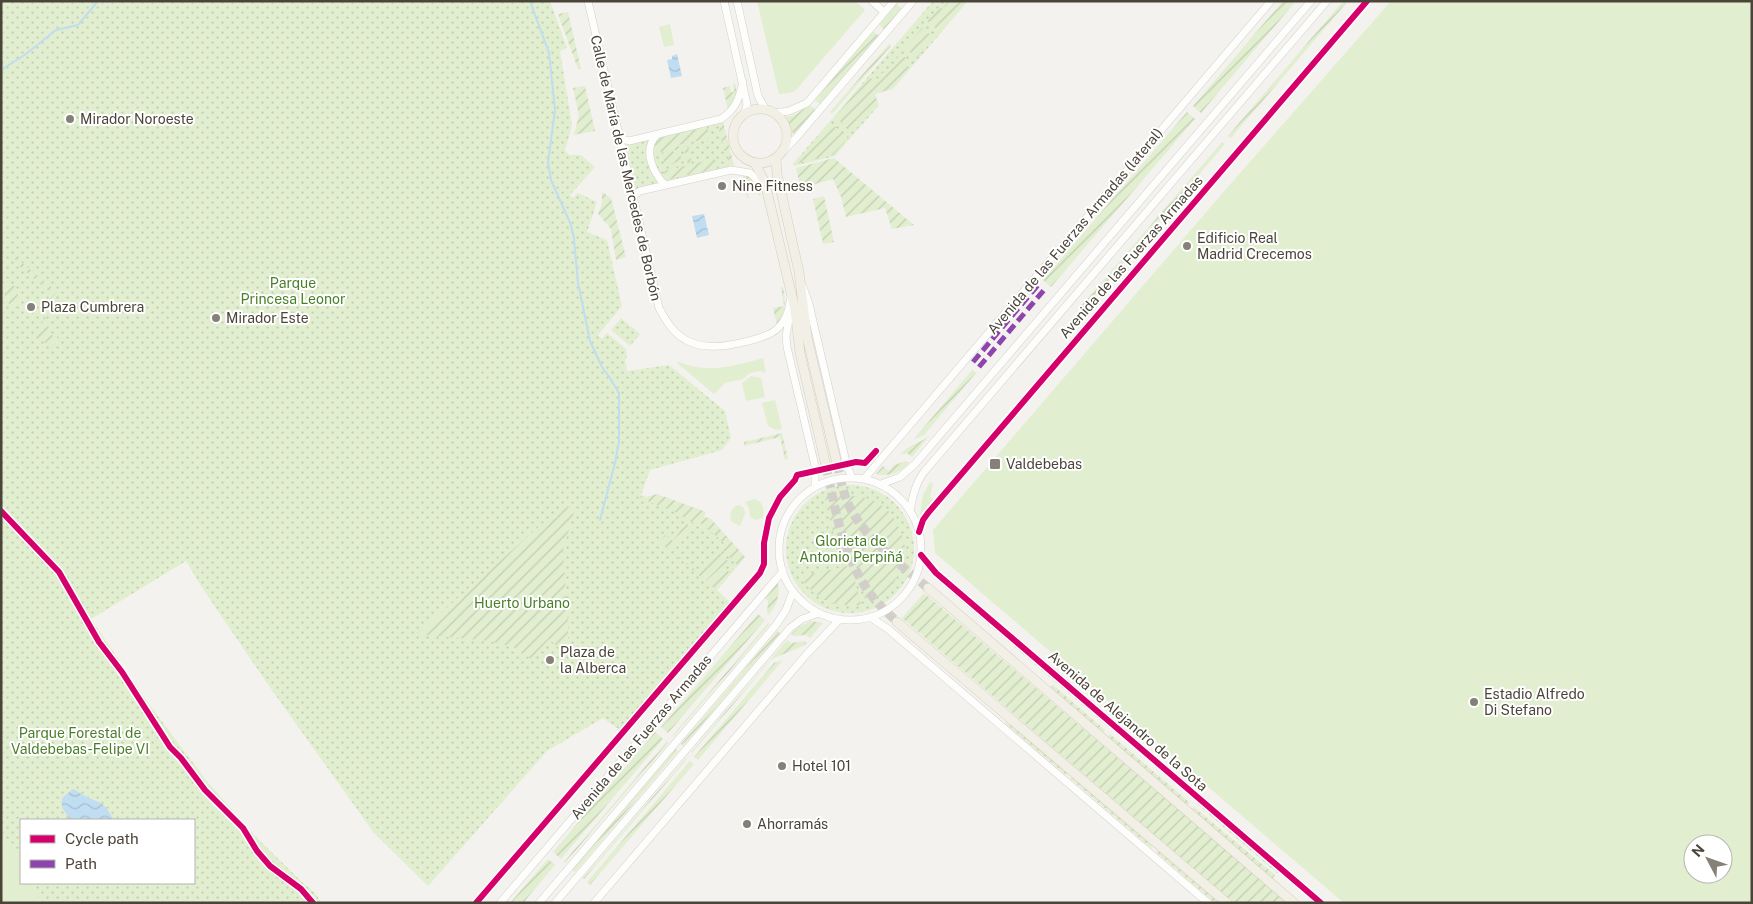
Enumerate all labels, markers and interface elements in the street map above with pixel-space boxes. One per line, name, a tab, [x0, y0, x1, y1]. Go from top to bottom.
street label: Calle de María de las Mercedes de Borbón	[588, 34, 664, 302]
place label: Mirador Noroeste	[80, 111, 194, 127]
marker: Mirador Noroeste	[64, 113, 76, 125]
street label: Avenida de las Fuerzas Armadas (lateral)	[984, 124, 1166, 338]
street label: Avenida de las Fuerzas Armadas	[1056, 172, 1206, 342]
place label: Nine Fitness	[732, 178, 813, 194]
marker: Nine Fitness	[716, 180, 728, 192]
place label: Edificio Real Madrid Crecemos	[1197, 230, 1312, 262]
marker: Edificio Real Madrid Crecemos	[1181, 240, 1193, 252]
park label: Parque Princesa Leonor	[241, 275, 345, 307]
place label: Plaza Cumbrera	[41, 299, 144, 315]
marker: Plaza Cumbrera	[25, 301, 37, 313]
place label: Mirador Este	[226, 310, 309, 326]
marker: Mirador Este	[210, 312, 222, 324]
place label: Valdebebas	[1006, 456, 1082, 472]
marker: Valdebebas	[988, 457, 1002, 471]
park label: Glorieta de Antonio Perpiñá	[799, 533, 903, 565]
park label: Huerto Urbano	[474, 595, 570, 611]
place label: Plaza de la Alberca	[560, 644, 626, 676]
street label: Avenida de Alejandro de la Sota	[1045, 648, 1211, 794]
street label: Avenida de las Fuerzas Armadas	[567, 652, 715, 822]
marker: Plaza de la Alberca	[544, 654, 556, 666]
place label: Estadio Alfredo Di Stefano	[1484, 686, 1585, 718]
marker: Estadio Alfredo Di Stefano	[1468, 696, 1480, 708]
park label: Parque Forestal de Valdebebas-Felipe VI	[11, 725, 149, 757]
place label: Hotel 101	[792, 758, 851, 774]
marker: Hotel 101	[776, 760, 788, 772]
place label: Ahorramás	[757, 816, 828, 832]
marker: Ahorramás	[741, 818, 753, 830]
legend	[20, 819, 195, 884]
text: Cycle path	[65, 830, 139, 847]
north arrow	[1683, 834, 1733, 884]
text: N	[1689, 841, 1708, 860]
text: Path	[65, 855, 97, 872]

